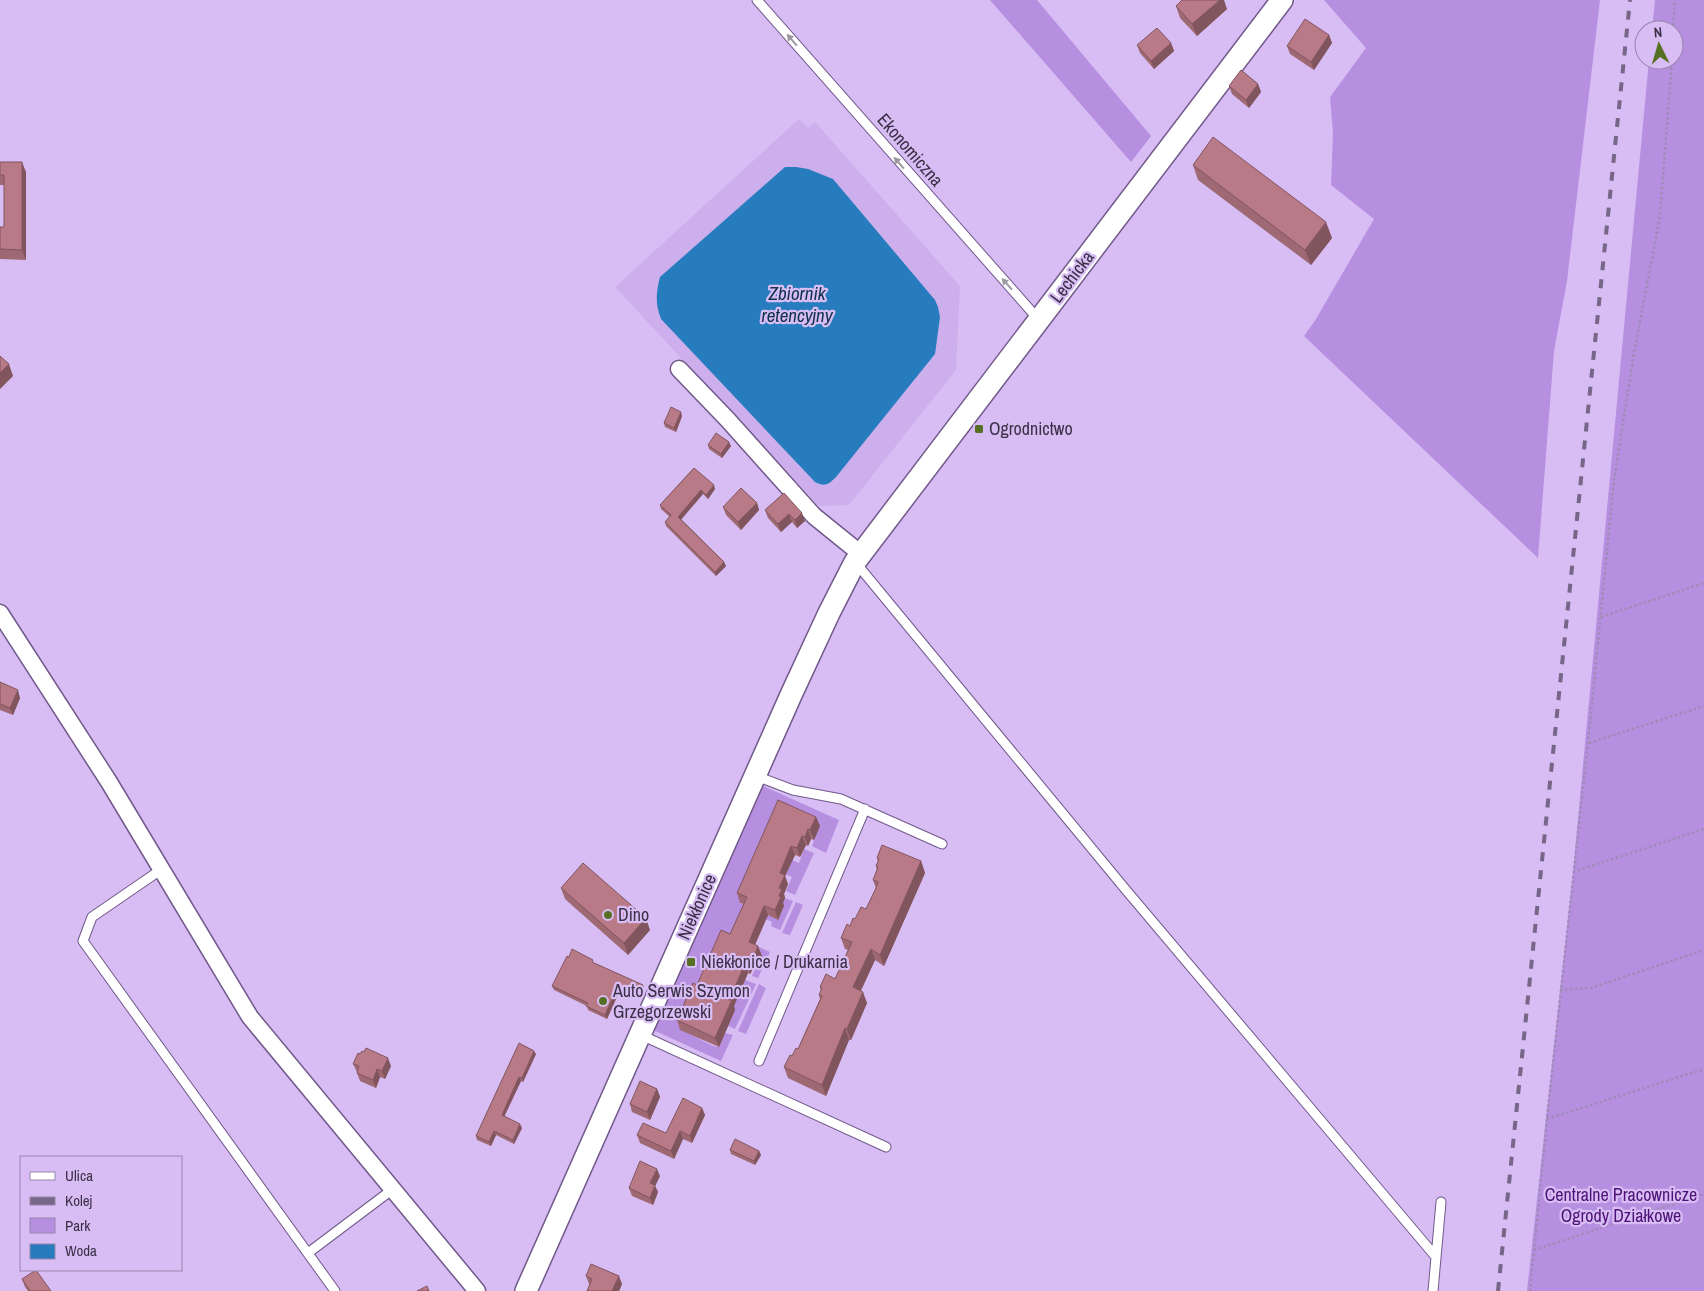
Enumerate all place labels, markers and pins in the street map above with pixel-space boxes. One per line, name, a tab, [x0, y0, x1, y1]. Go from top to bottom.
place label: Ogrodnictwo	[989, 416, 1073, 441]
marker: Ogrodnictwo	[973, 423, 985, 435]
place label: Dino	[618, 902, 649, 927]
marker: Dino	[602, 909, 614, 921]
place label: Niekłonice / Drukarnia	[701, 949, 848, 974]
marker: Niekłonice / Drukarnia	[685, 956, 697, 968]
place label: Auto Serwis Szymon Grzegorzewski	[612, 978, 750, 1024]
marker: Auto Serwis Szymon Grzegorzewski	[597, 995, 609, 1007]

